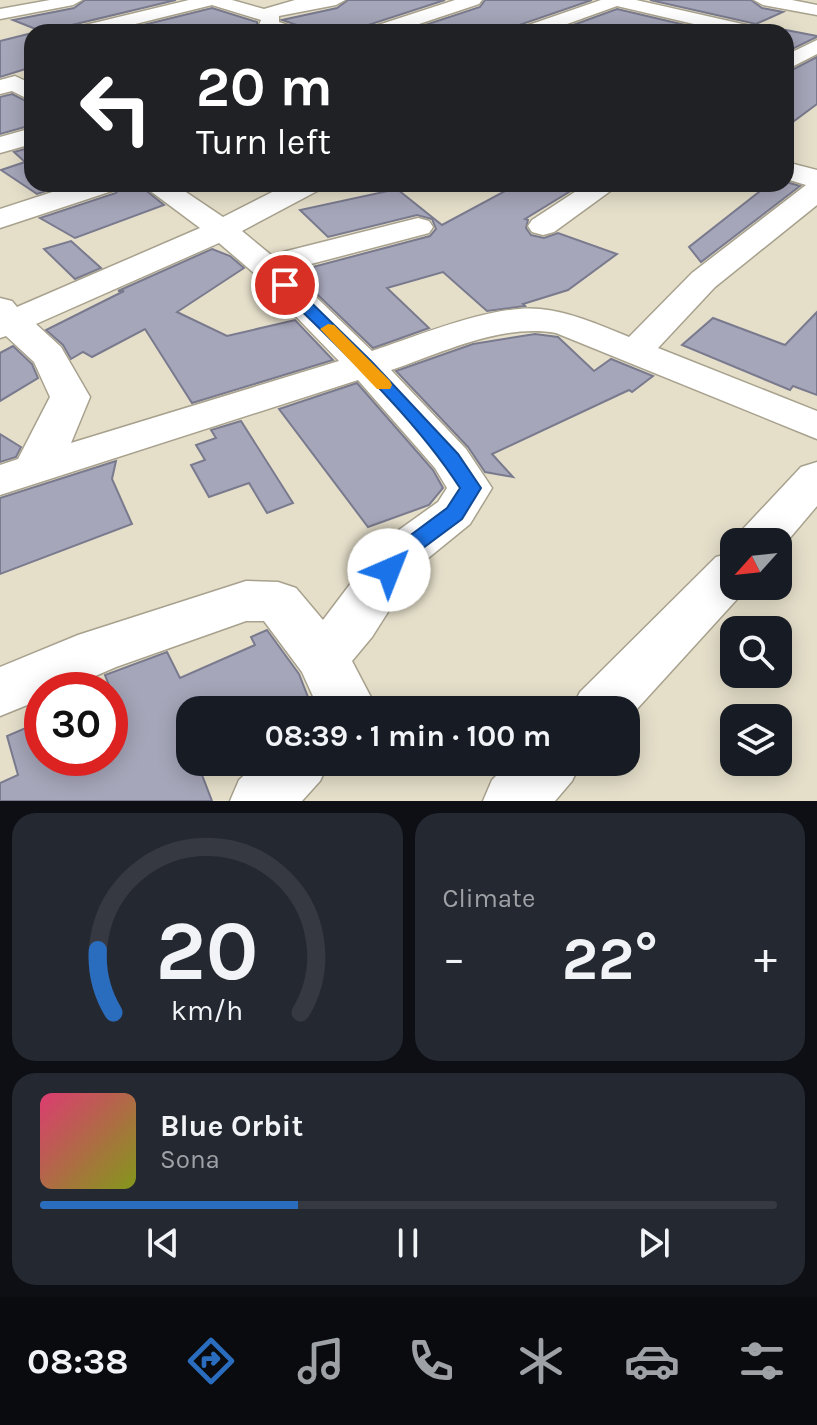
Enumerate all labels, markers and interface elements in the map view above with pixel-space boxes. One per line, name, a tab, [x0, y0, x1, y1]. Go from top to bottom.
text: 20 m	[196, 54, 333, 119]
icon: left	[64, 56, 168, 160]
text: Turn left	[196, 121, 331, 163]
pin	[251, 251, 319, 319]
icon: arrive	[263, 263, 307, 307]
position arrow	[347, 528, 431, 612]
north arrow	[720, 528, 792, 600]
map controls	[720, 528, 792, 776]
button: search	[720, 616, 792, 688]
speed limit sign: 30	[24, 672, 128, 776]
button: layers	[720, 704, 792, 776]
text: 08:39 · 1 min · 100 m	[265, 718, 551, 754]
text: Climate	[443, 883, 535, 914]
text: 20	[156, 903, 259, 1000]
text: 22°	[562, 924, 658, 994]
text: −	[443, 933, 466, 984]
text: +	[754, 933, 777, 984]
text: km/h	[171, 994, 243, 1027]
text: Blue Orbit	[160, 1108, 303, 1144]
text: Sona	[160, 1144, 220, 1175]
icon: previous	[141, 1221, 185, 1265]
icon: pause	[386, 1221, 430, 1265]
icon: next	[632, 1221, 676, 1265]
icon: directions	[183, 1333, 239, 1389]
icon: music	[293, 1333, 349, 1389]
icon: phone	[403, 1333, 459, 1389]
icon: climate	[513, 1333, 569, 1389]
icon: car	[624, 1333, 680, 1389]
icon: filters	[734, 1333, 790, 1389]
text: 08:38	[27, 1340, 129, 1382]

